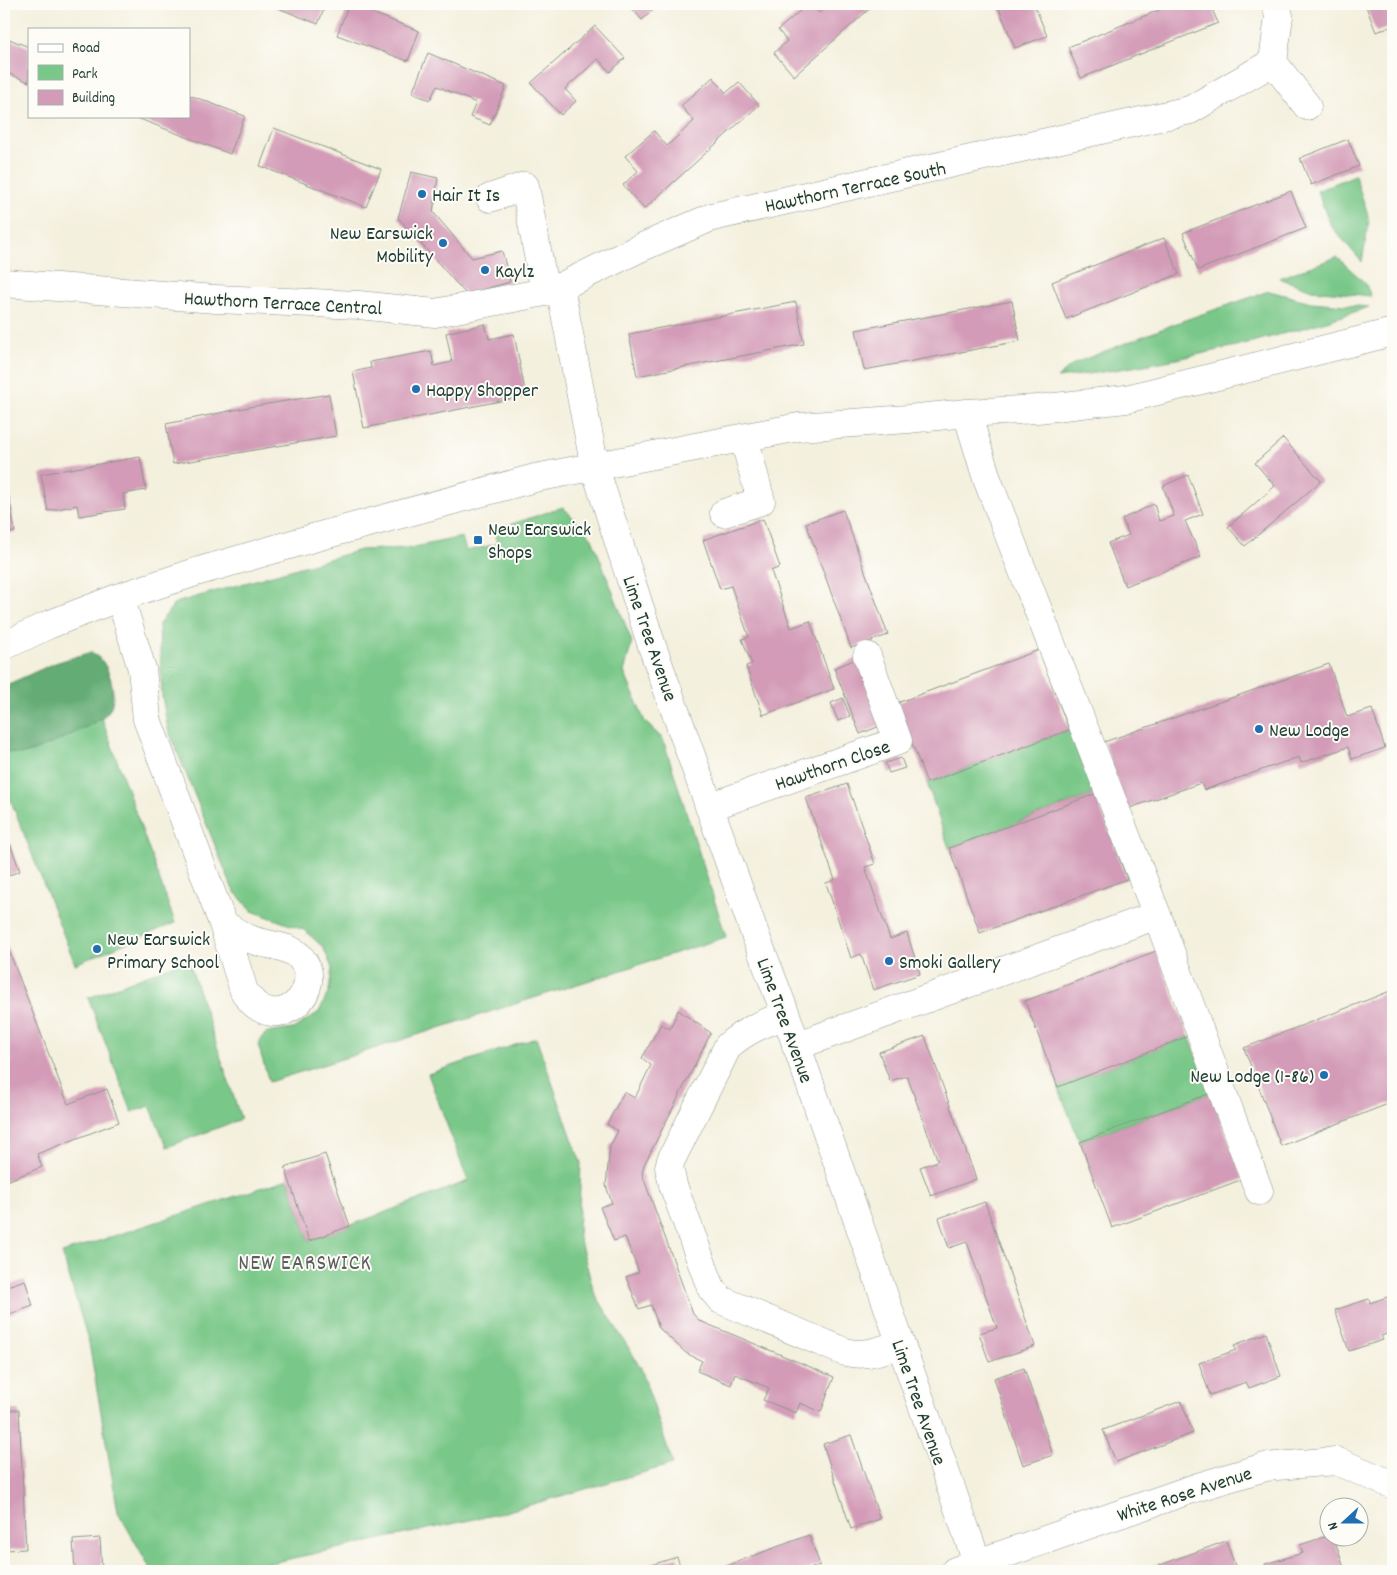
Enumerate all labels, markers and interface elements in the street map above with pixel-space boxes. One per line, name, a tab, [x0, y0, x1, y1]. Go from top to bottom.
legend	[28, 28, 190, 118]
text: Road	[72, 38, 100, 60]
text: Park	[72, 64, 98, 86]
text: Building	[72, 88, 115, 110]
street label: Hawthorn Terrace South	[762, 156, 949, 222]
place label: Hair It Is	[432, 183, 500, 211]
marker: Hair It Is	[416, 188, 428, 200]
place label: New Earswick Mobility	[330, 221, 434, 272]
marker: New Earswick Mobility	[437, 237, 449, 249]
place label: Kaylz	[495, 259, 534, 287]
marker: Kaylz	[479, 264, 491, 276]
street label: Hawthorn Terrace Central	[183, 286, 383, 324]
place label: Happy Shopper	[426, 378, 539, 406]
marker: Happy Shopper	[410, 383, 422, 395]
place label: New Earswick Shops	[488, 517, 591, 568]
marker: New Earswick Shops	[472, 534, 484, 546]
street label: Lime Tree Avenue	[614, 572, 683, 706]
place label: New Lodge	[1269, 718, 1349, 746]
marker: New Lodge	[1253, 723, 1265, 735]
street label: Hawthorn Close	[772, 734, 894, 800]
place label: New Earswick Primary School	[107, 927, 219, 978]
marker: New Earswick Primary School	[91, 943, 103, 955]
place label: Smoki Gallery	[899, 950, 1001, 978]
street label: Lime Tree Avenue	[748, 955, 819, 1088]
marker: Smoki Gallery	[883, 955, 895, 967]
place label: New Lodge (1-86)	[1190, 1064, 1314, 1092]
marker: New Lodge (1-86)	[1318, 1069, 1330, 1081]
district label: NEW EARSWICK	[238, 1249, 372, 1280]
street label: Lime Tree Avenue	[883, 1336, 952, 1470]
street label: White Rose Avenue	[1114, 1461, 1256, 1531]
north arrow	[1320, 1498, 1370, 1548]
text: N	[1323, 1519, 1344, 1533]

